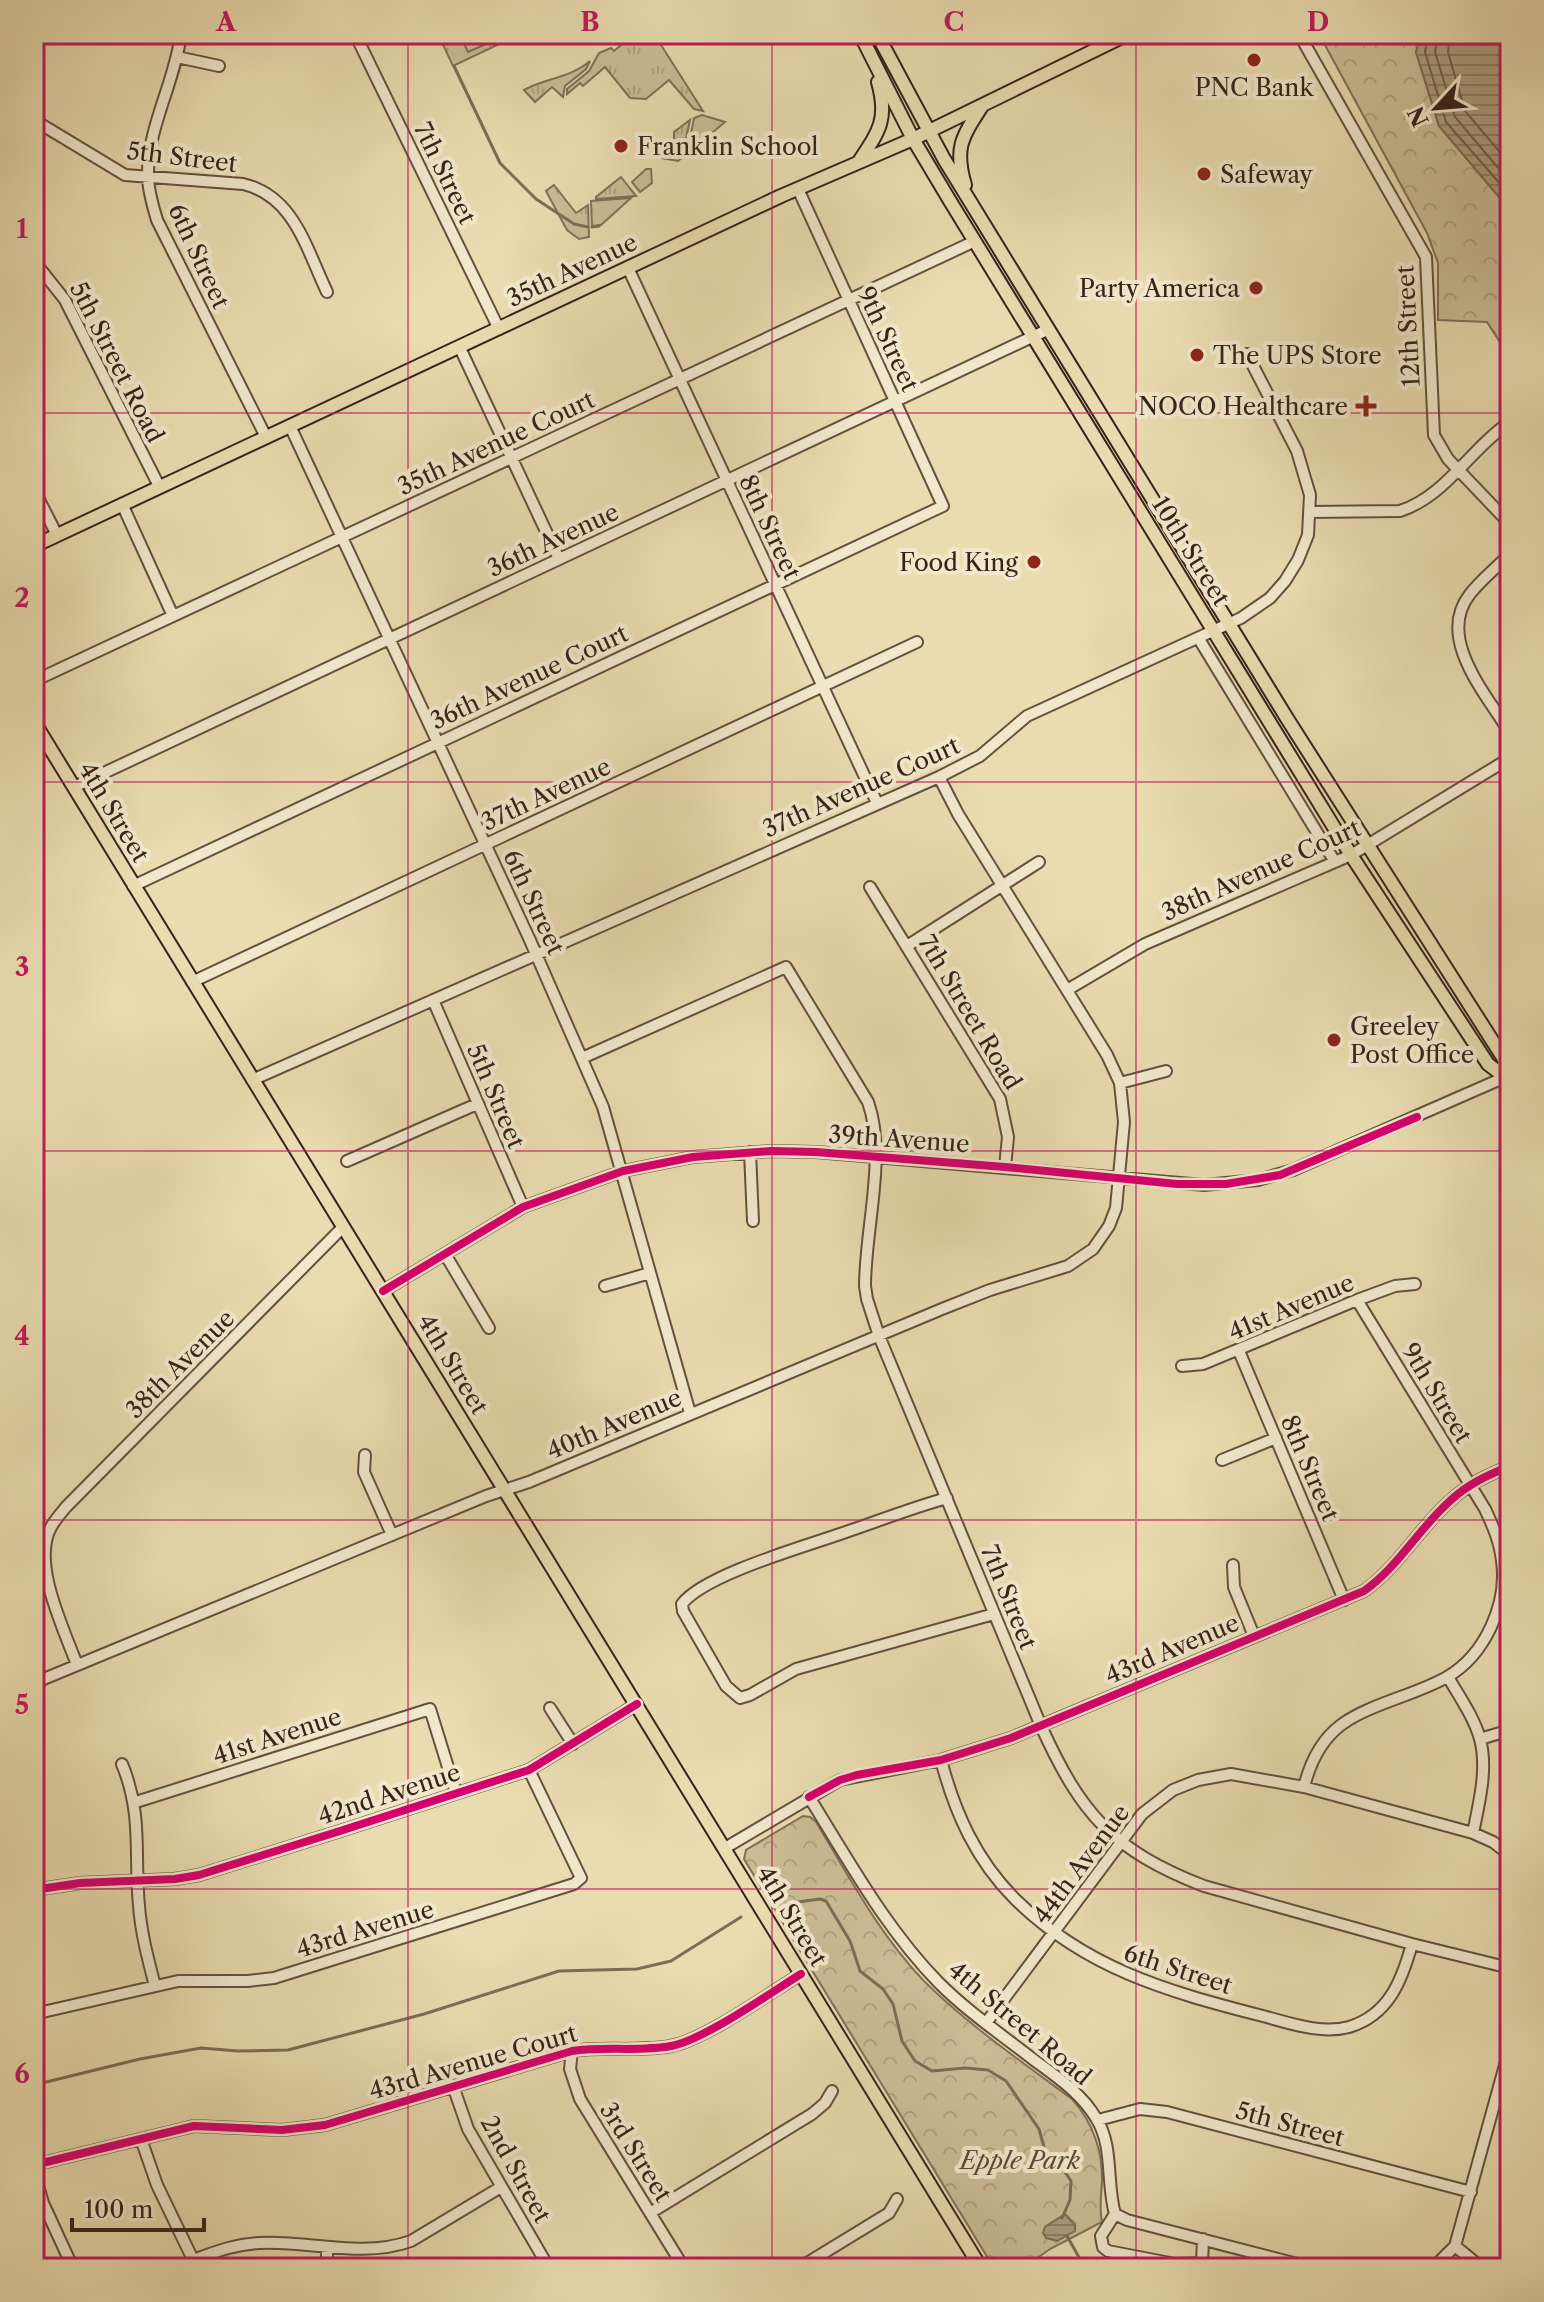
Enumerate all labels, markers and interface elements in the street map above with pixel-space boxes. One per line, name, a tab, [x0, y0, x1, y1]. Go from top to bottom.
text: A	[215, 6, 237, 38]
text: B	[580, 6, 600, 38]
text: C	[944, 6, 964, 38]
text: D	[1307, 6, 1329, 38]
marker: PNC Bank	[1245, 51, 1263, 69]
north arrow	[1396, 68, 1476, 148]
place label: PNC Bank	[1195, 73, 1314, 102]
text: N	[1402, 102, 1435, 131]
street label: 7th Street	[408, 117, 482, 229]
place label: Franklin School	[637, 132, 819, 161]
street label: 5th Street	[125, 136, 239, 178]
marker: Franklin School	[612, 137, 630, 155]
place label: Safeway	[1220, 160, 1313, 189]
marker: Safeway	[1195, 165, 1213, 183]
street label: 6th Street	[162, 199, 236, 313]
text: 1	[16, 213, 28, 245]
street label: 35th Avenue	[502, 227, 642, 313]
street label: 12th Street	[1390, 264, 1426, 388]
place label: Party America	[1079, 274, 1240, 303]
street label: 5th Street Road	[64, 277, 170, 448]
marker: Party America	[1247, 279, 1265, 297]
street label: 9th Street	[851, 282, 925, 396]
place label: The UPS Store	[1213, 341, 1382, 370]
marker: The UPS Store	[1188, 346, 1206, 364]
street label: 35th Avenue Court	[393, 385, 599, 501]
place label: NOCO Healthcare	[1138, 392, 1348, 421]
marker: NOCO Healthcare	[1355, 395, 1377, 417]
street label: 8th Street	[733, 470, 807, 584]
street label: 10th Street	[1146, 491, 1236, 611]
street label: 36th Avenue	[483, 497, 623, 583]
place label: Food King	[899, 548, 1018, 577]
marker: Food King	[1025, 553, 1043, 571]
text: 2	[14, 582, 30, 614]
street label: 36th Avenue Court	[426, 618, 633, 735]
street label: 37th Avenue Court	[758, 730, 964, 843]
street label: 37th Avenue	[477, 751, 615, 837]
street label: 4th Street	[73, 757, 155, 868]
street label: 38th Avenue Court	[1157, 813, 1365, 927]
street label: 6th Street	[497, 845, 571, 959]
street label: 7th Street Road	[912, 929, 1028, 1095]
text: 3	[15, 951, 29, 983]
place label: Greeley Post Office	[1350, 1012, 1474, 1069]
marker: Greeley Post Office	[1325, 1031, 1343, 1049]
street label: 5th Street	[461, 1039, 531, 1153]
street label: 39th Avenue	[827, 1120, 971, 1158]
street label: 41st Avenue	[1224, 1268, 1358, 1346]
street label: 38th Avenue	[120, 1304, 240, 1424]
street label: 4th Street	[412, 1309, 494, 1420]
text: 4	[14, 1320, 30, 1352]
street label: 9th Street	[1396, 1338, 1479, 1449]
street label: 40th Avenue	[542, 1383, 686, 1465]
street label: 8th Street	[1275, 1411, 1345, 1526]
street label: 7th Street	[975, 1541, 1043, 1654]
street label: 43rd Avenue	[1101, 1608, 1243, 1690]
text: 5	[15, 1689, 29, 1721]
street label: 41st Avenue	[209, 1702, 345, 1770]
street label: 42nd Avenue	[314, 1757, 464, 1831]
street label: 44th Avenue	[1027, 1799, 1135, 1929]
street label: 4th Street	[751, 1861, 833, 1972]
street label: 43rd Avenue	[293, 1894, 437, 1964]
street label: 6th Street	[1120, 1938, 1236, 2000]
street label: 4th Street Road	[943, 1955, 1098, 2091]
street label: 43rd Avenue Court	[366, 2018, 581, 2106]
text: 6	[14, 2058, 30, 2090]
street label: 5th Street	[1233, 2096, 1348, 2152]
street label: 3rd Street	[594, 2097, 678, 2208]
street label: 2nd Street	[475, 2110, 557, 2228]
park label: Epple Park	[958, 2146, 1081, 2175]
scale bar	[72, 2182, 204, 2232]
text: 100 m	[84, 2195, 153, 2224]

